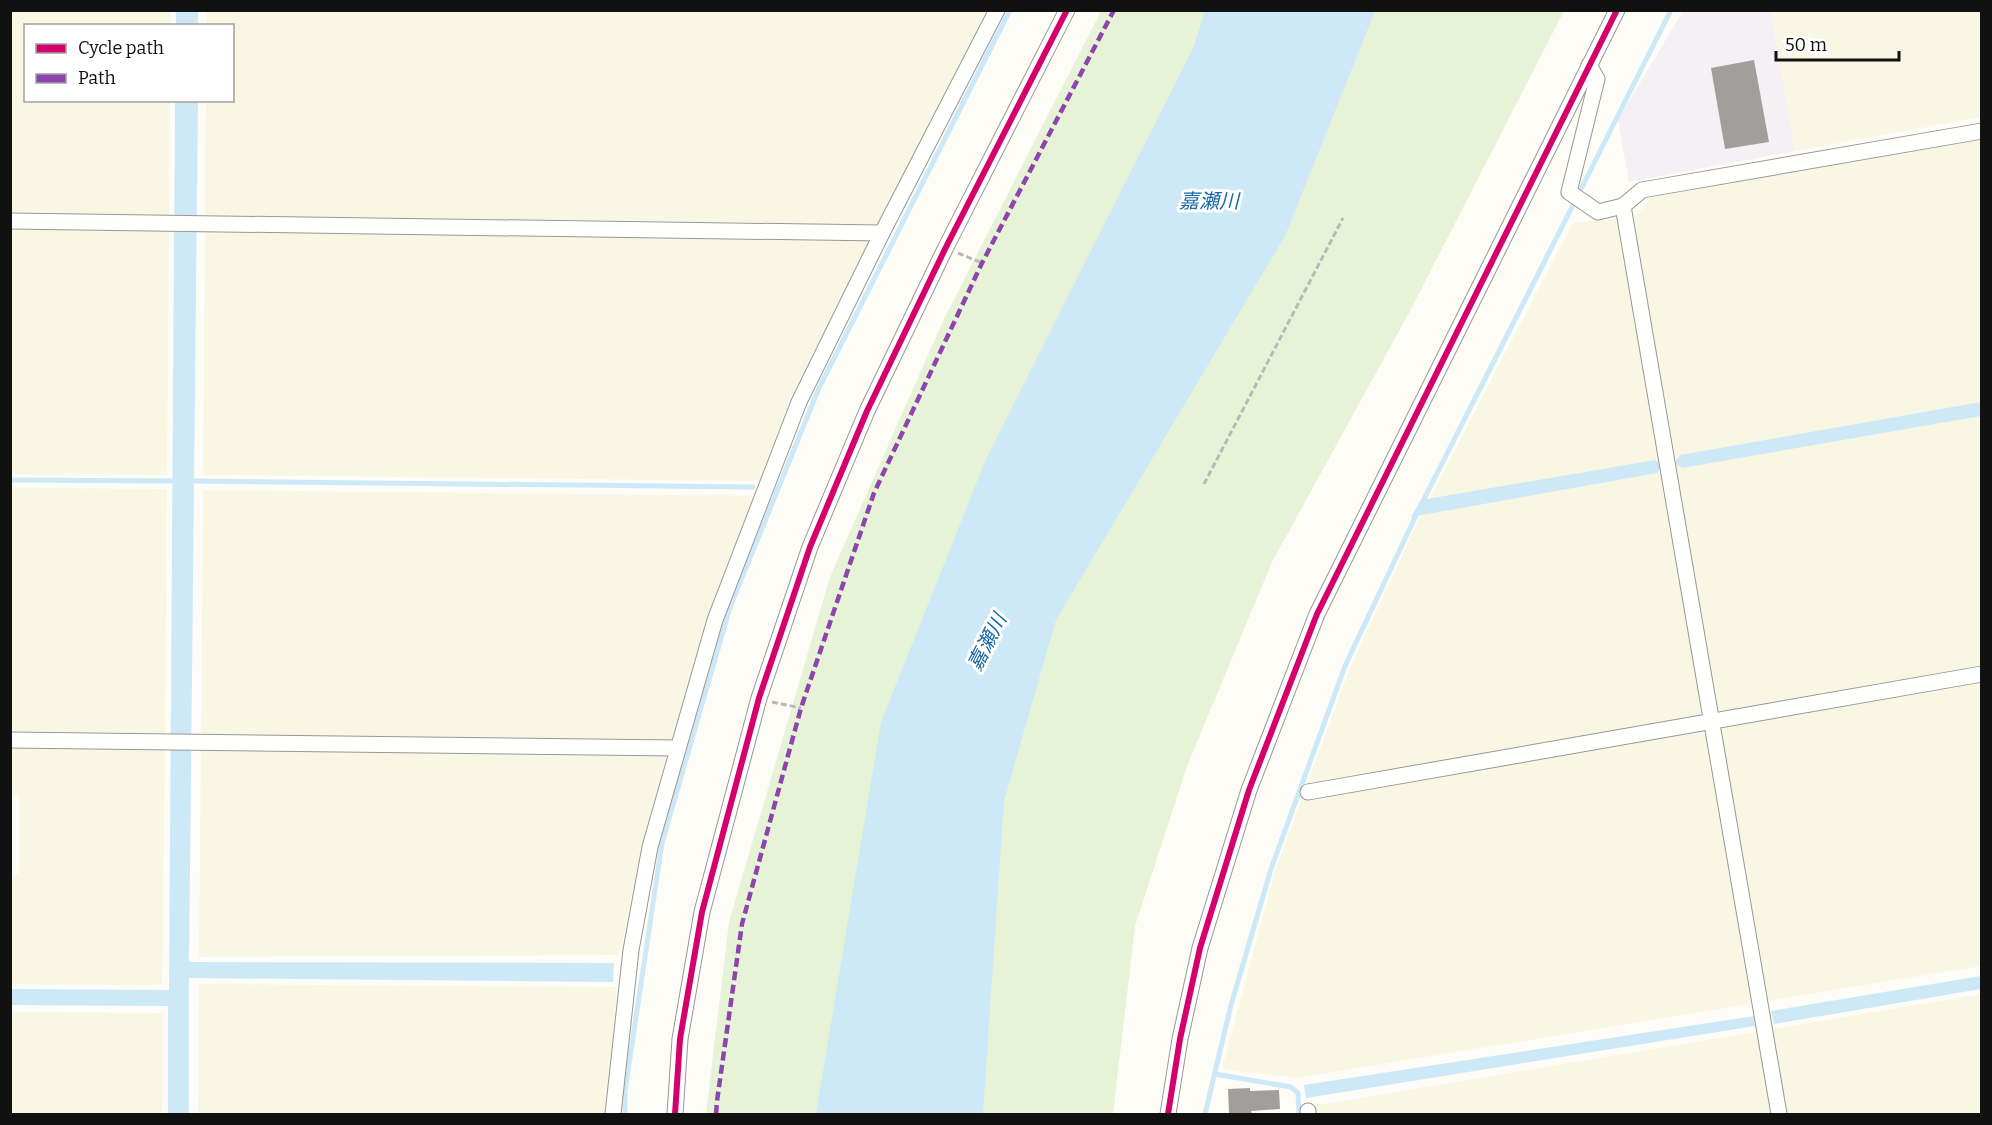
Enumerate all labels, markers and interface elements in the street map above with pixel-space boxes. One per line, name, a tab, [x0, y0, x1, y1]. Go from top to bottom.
legend	[24, 24, 234, 102]
scale bar	[1776, 24, 1899, 62]
text: 50 m	[1785, 34, 1827, 56]
text: Cycle path	[78, 37, 164, 59]
text: Path	[78, 67, 116, 89]
water label: 嘉瀬川	[1179, 189, 1241, 213]
water label: 嘉瀬川	[963, 608, 1012, 674]

